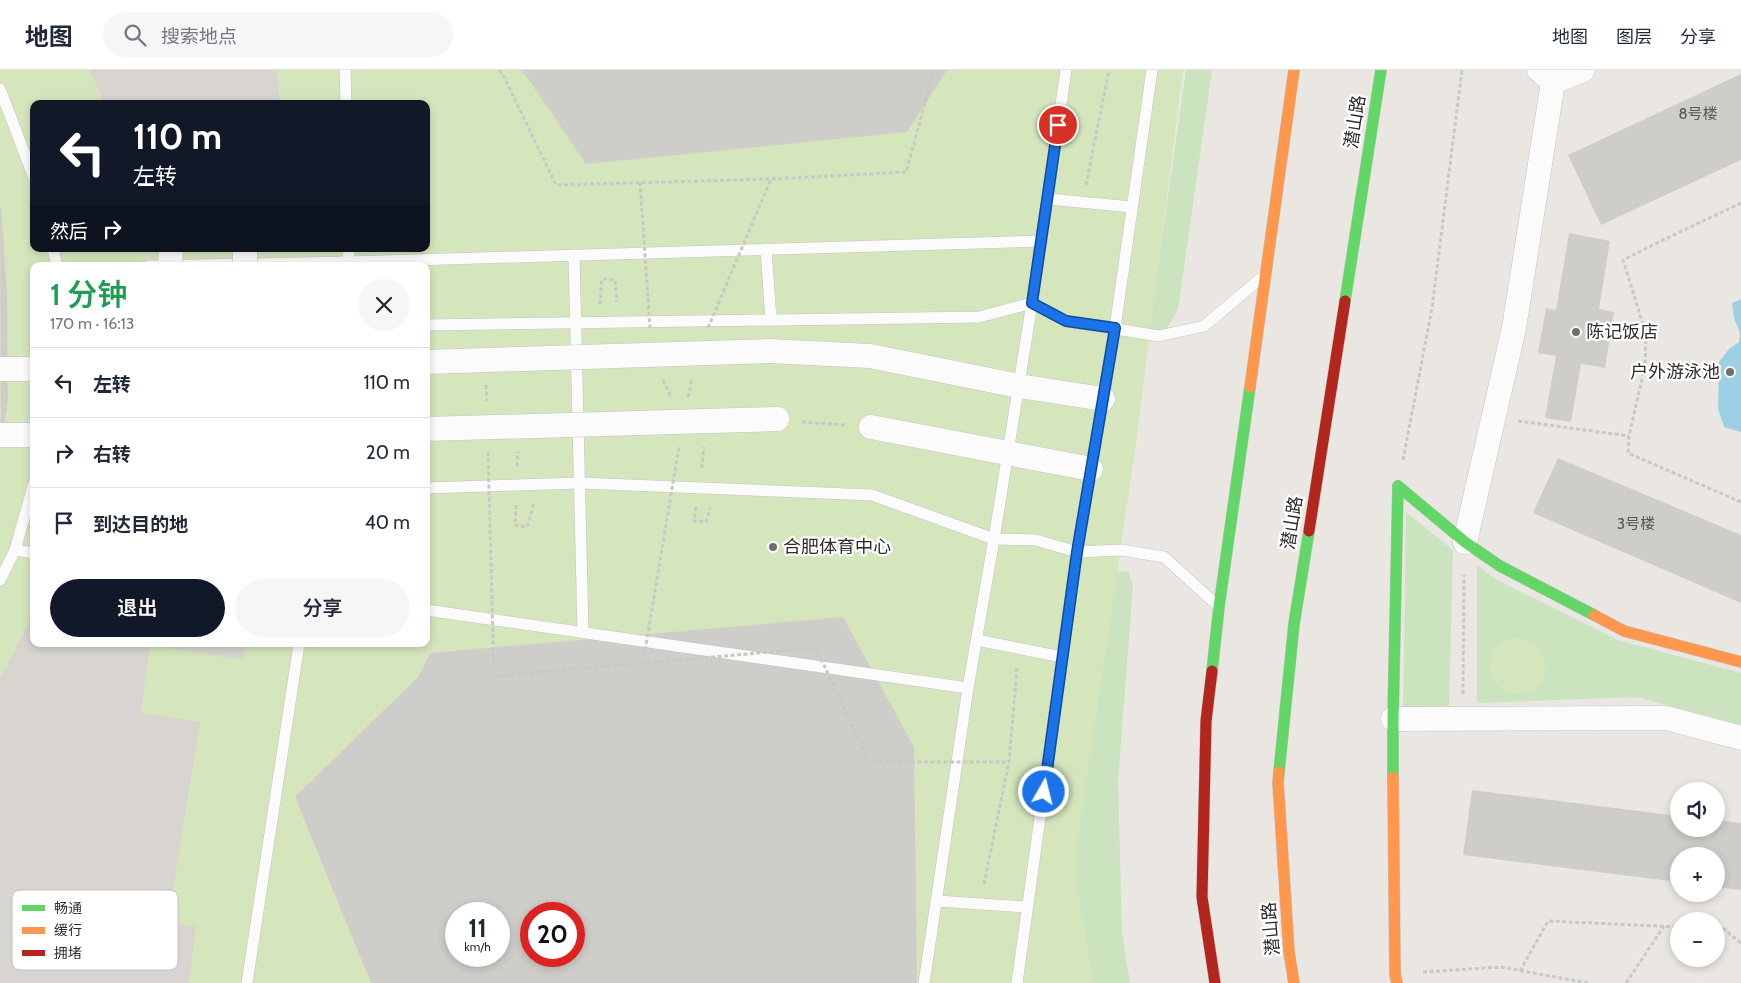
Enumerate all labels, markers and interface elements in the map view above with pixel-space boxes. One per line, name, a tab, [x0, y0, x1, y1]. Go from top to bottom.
search box	[103, 12, 453, 57]
icon: search	[121, 21, 149, 49]
text: 地图	[25, 22, 73, 51]
text: 搜索地点	[161, 25, 237, 48]
text: 地图	[1552, 26, 1588, 48]
text: 图层	[1616, 26, 1652, 48]
text: 分享	[1680, 26, 1716, 48]
street label: 潜山路	[1340, 94, 1370, 150]
pin	[1037, 104, 1079, 146]
house number: 8号楼	[1678, 105, 1718, 123]
icon: arrive	[1044, 111, 1072, 139]
text: 110 m	[133, 115, 222, 158]
icon: left	[50, 120, 115, 185]
text: 左转	[133, 163, 177, 190]
icon: right	[98, 215, 126, 243]
text: 然后	[50, 220, 88, 243]
text: 1 分钟	[50, 276, 127, 313]
button: close	[358, 279, 410, 331]
text: 170 m · 16:13	[50, 314, 134, 333]
place label: 陈记饭店	[1586, 321, 1658, 343]
marker: 陈记饭店	[1570, 326, 1582, 338]
place label: 户外游泳池	[1630, 361, 1720, 383]
marker: 户外游泳池	[1724, 366, 1736, 378]
icon: left	[50, 369, 78, 397]
text: 110 m	[363, 371, 410, 394]
text: 左转	[93, 373, 131, 396]
icon: right	[50, 439, 78, 467]
text: 20 m	[366, 441, 410, 464]
text: 右转	[93, 443, 131, 466]
street label: 潜山路	[1277, 495, 1307, 551]
icon: arrive	[50, 509, 78, 537]
text: 40 m	[365, 511, 410, 534]
text: 到达目的地	[93, 513, 188, 536]
house number: 3号楼	[1617, 515, 1655, 533]
place label: 合肥体育中心	[783, 536, 891, 558]
marker: 合肥体育中心	[767, 541, 779, 553]
button: 退出	[50, 579, 225, 637]
button: 分享	[235, 579, 410, 637]
position arrow	[1017, 765, 1069, 817]
map controls	[1670, 782, 1725, 967]
button: sound	[1670, 782, 1725, 837]
button: +	[1670, 847, 1725, 902]
legend	[12, 890, 178, 970]
text: 畅通	[54, 899, 82, 917]
street label: 潜山路	[1258, 901, 1284, 957]
speed limit sign: 20	[520, 902, 585, 967]
button: −	[1670, 912, 1725, 967]
text: 11	[468, 913, 487, 943]
text: 缓行	[54, 921, 82, 939]
text: km/h	[464, 939, 491, 954]
text: 拥堵	[54, 944, 82, 962]

